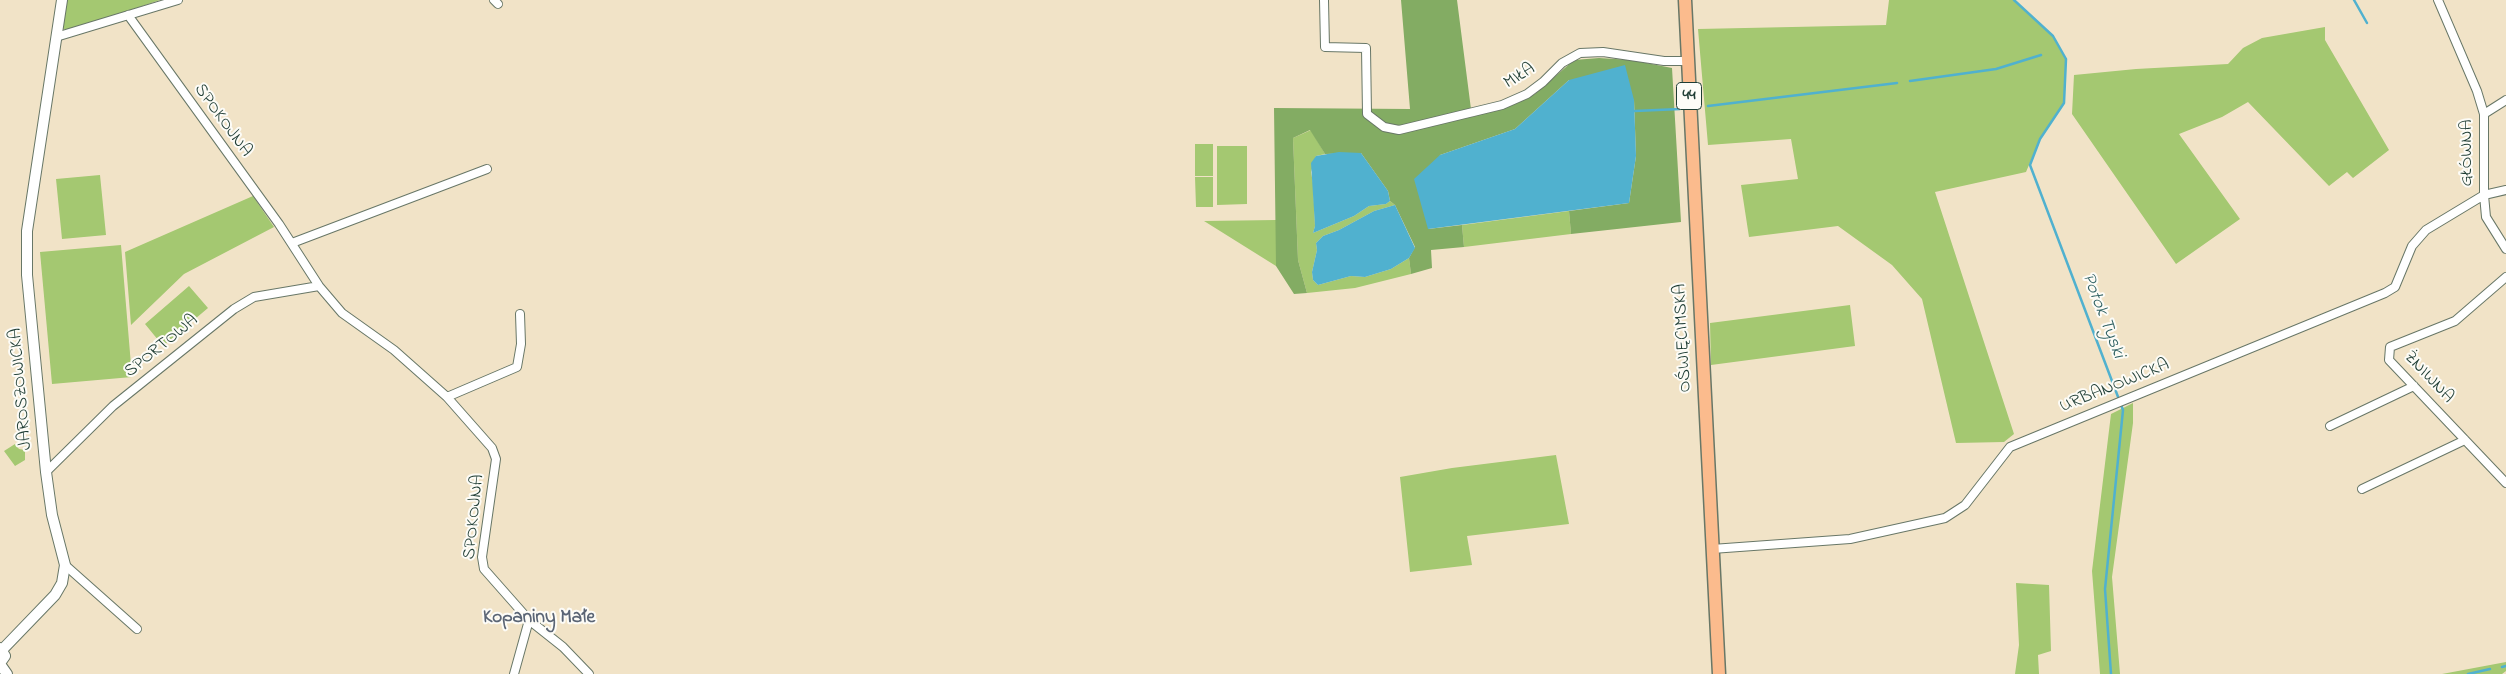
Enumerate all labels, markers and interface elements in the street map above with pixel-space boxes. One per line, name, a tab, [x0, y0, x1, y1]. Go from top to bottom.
street label: MIŁA	[1500, 59, 1540, 95]
street label: SPOKOJNA	[188, 80, 256, 162]
road number: 44	[1676, 82, 1702, 110]
street label: GŁÓWNA	[2457, 120, 2479, 186]
water label: Potok Tyski	[2075, 270, 2129, 362]
street label: OŚWIĘCIMSKA	[1670, 283, 1698, 393]
street label: SPORTOWA	[121, 311, 203, 383]
street label: JAROSZOWICKA	[6, 327, 38, 451]
street label: ŻNIWNA	[2398, 347, 2458, 409]
street label: URBANOWICKA	[2057, 355, 2173, 419]
street label: SPOKOJNA	[460, 473, 490, 561]
district label: Kopaniny Małe	[483, 608, 595, 630]

